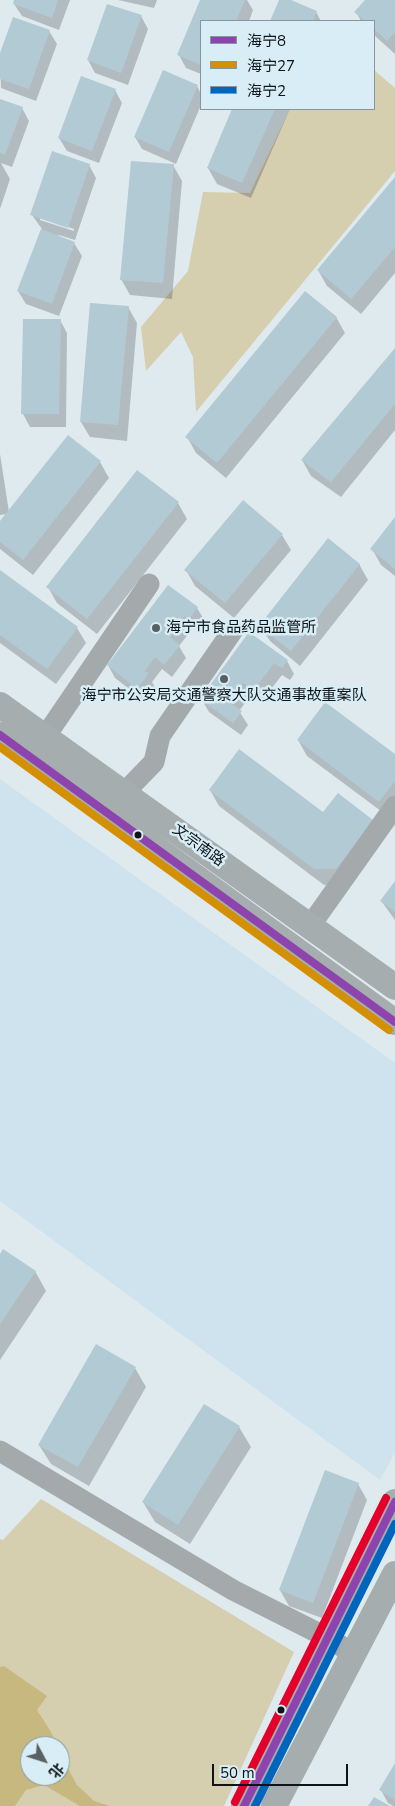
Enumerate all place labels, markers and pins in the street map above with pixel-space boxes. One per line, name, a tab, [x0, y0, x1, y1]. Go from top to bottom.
place label: 海宁市食品药品监管所	[166, 619, 316, 637]
marker: 海宁市食品药品监管所	[150, 622, 162, 634]
marker: 海宁市公安局交通警察大队交通事故重案队	[218, 673, 230, 685]
place label: 海宁市公安局交通警察大队交通事故重案队	[82, 687, 366, 705]
unlabelled marker	[133, 830, 143, 840]
unlabelled marker	[276, 1705, 286, 1715]

